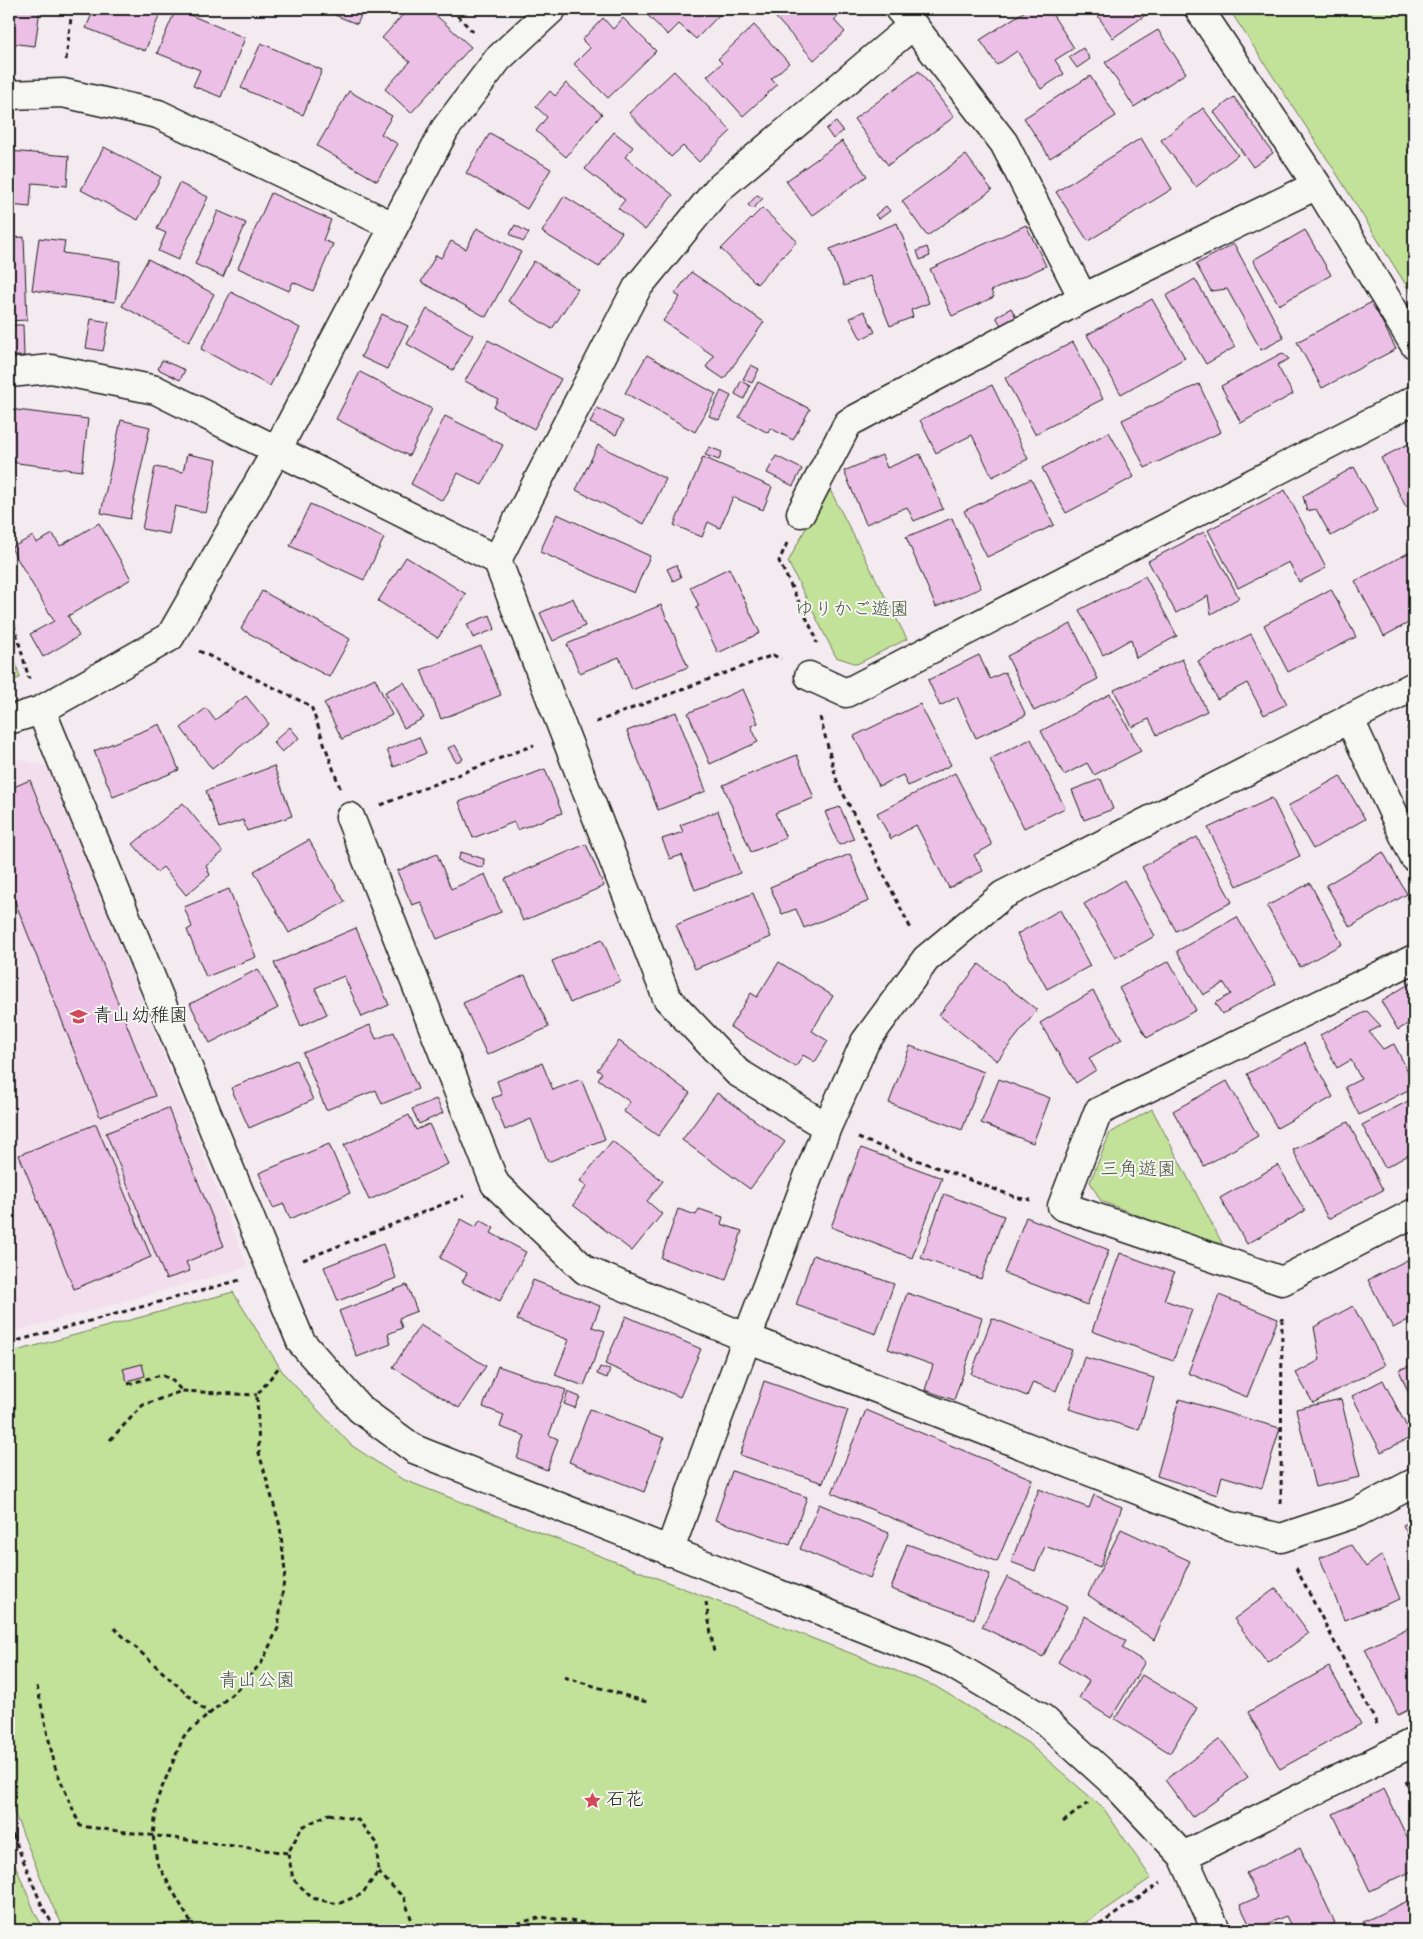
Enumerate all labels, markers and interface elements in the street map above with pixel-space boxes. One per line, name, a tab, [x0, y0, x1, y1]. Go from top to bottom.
park label: ゆりかご遊園	[795, 598, 909, 625]
place label: 青山幼稚園	[93, 1004, 188, 1031]
school or university icon: 青山幼稚園	[69, 1007, 89, 1027]
park label: 三角遊園	[1100, 1158, 1176, 1185]
park label: 青山公園	[219, 1669, 295, 1696]
place label: 石花	[606, 1788, 644, 1815]
place icon: 石花	[582, 1791, 602, 1811]

